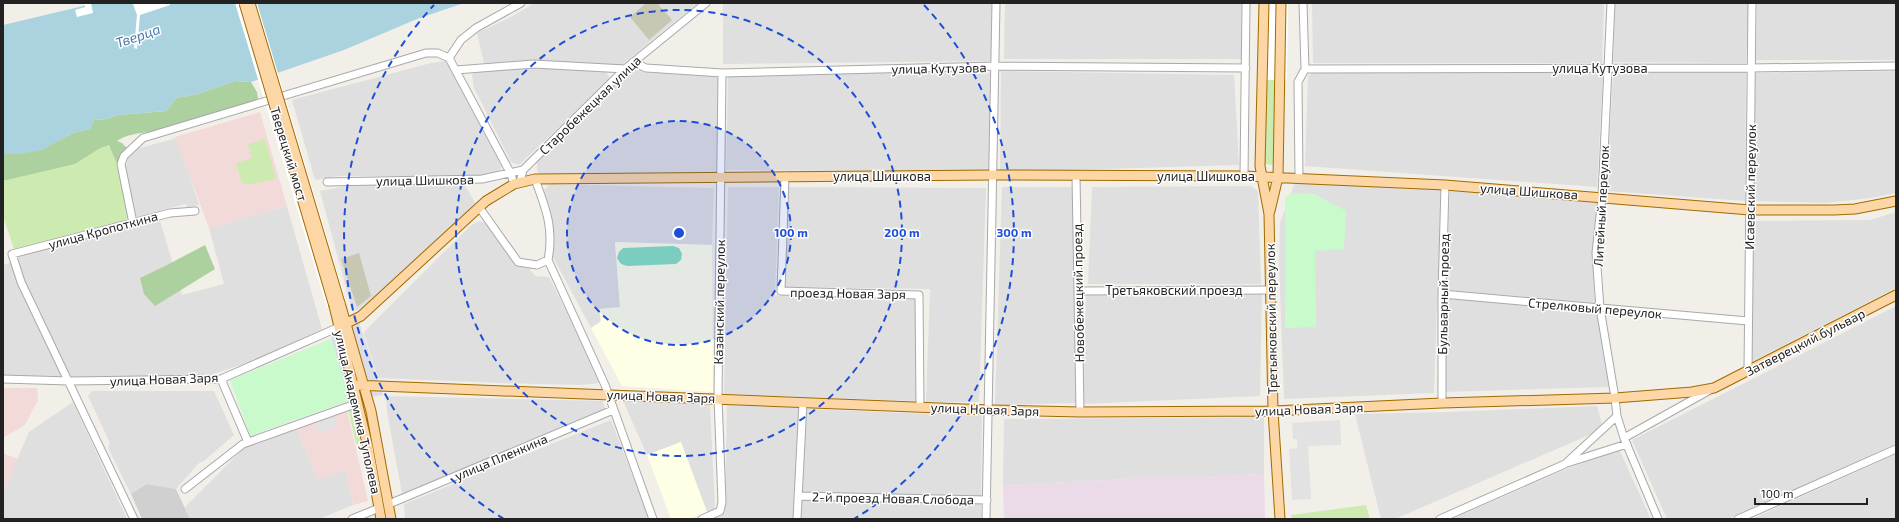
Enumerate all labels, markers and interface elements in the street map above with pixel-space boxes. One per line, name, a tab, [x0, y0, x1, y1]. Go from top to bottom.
water label: Тверца	[113, 20, 162, 51]
street label: Старобежецкая улица	[536, 52, 644, 158]
street label: улица Кутузова	[891, 59, 987, 77]
street label: улица Кутузова	[1552, 60, 1648, 76]
street label: Тверецкий мост	[267, 105, 311, 204]
street label: Исаевский переулок	[1741, 124, 1759, 250]
street label: Литейный переулок	[1590, 145, 1612, 267]
street label: улица Шишкова	[833, 168, 931, 184]
street label: улица Шишкова	[1157, 168, 1255, 184]
street label: улица Шишкова	[376, 171, 474, 189]
street label: улица Шишкова	[1479, 180, 1579, 202]
street label: улица Кропоткина	[47, 208, 159, 252]
street label: Новобежецкий проезд	[1069, 223, 1087, 362]
text: 100 m	[774, 225, 808, 239]
text: 200 m	[884, 225, 920, 239]
text: 300 m	[996, 225, 1032, 239]
centre of rings	[672, 226, 686, 240]
street label: Бульварный проезд	[1434, 233, 1452, 355]
street label: Казанский переулок	[710, 239, 728, 365]
street label: Третьяковский переулок	[1262, 243, 1280, 395]
street label: Третьяковский проезд	[1105, 282, 1243, 298]
street label: проезд Новая Заря	[790, 284, 906, 302]
street label: Стрелковый переулок	[1527, 294, 1663, 322]
street label: Затверецкий бульвар	[1742, 305, 1868, 379]
street label: улица Академика Туполева	[331, 329, 385, 495]
street label: улица Новая Заря	[109, 369, 219, 389]
street label: улица Новая Заря	[606, 386, 716, 406]
street label: улица Новая Заря	[930, 399, 1040, 419]
street label: улица Новая Заря	[1254, 399, 1364, 419]
street label: улица Пленкина	[452, 430, 550, 484]
scale bar	[1755, 480, 1867, 506]
text: 100 m	[1761, 486, 1793, 500]
street label: 2-й проезд Новая Слобода	[812, 489, 974, 507]

